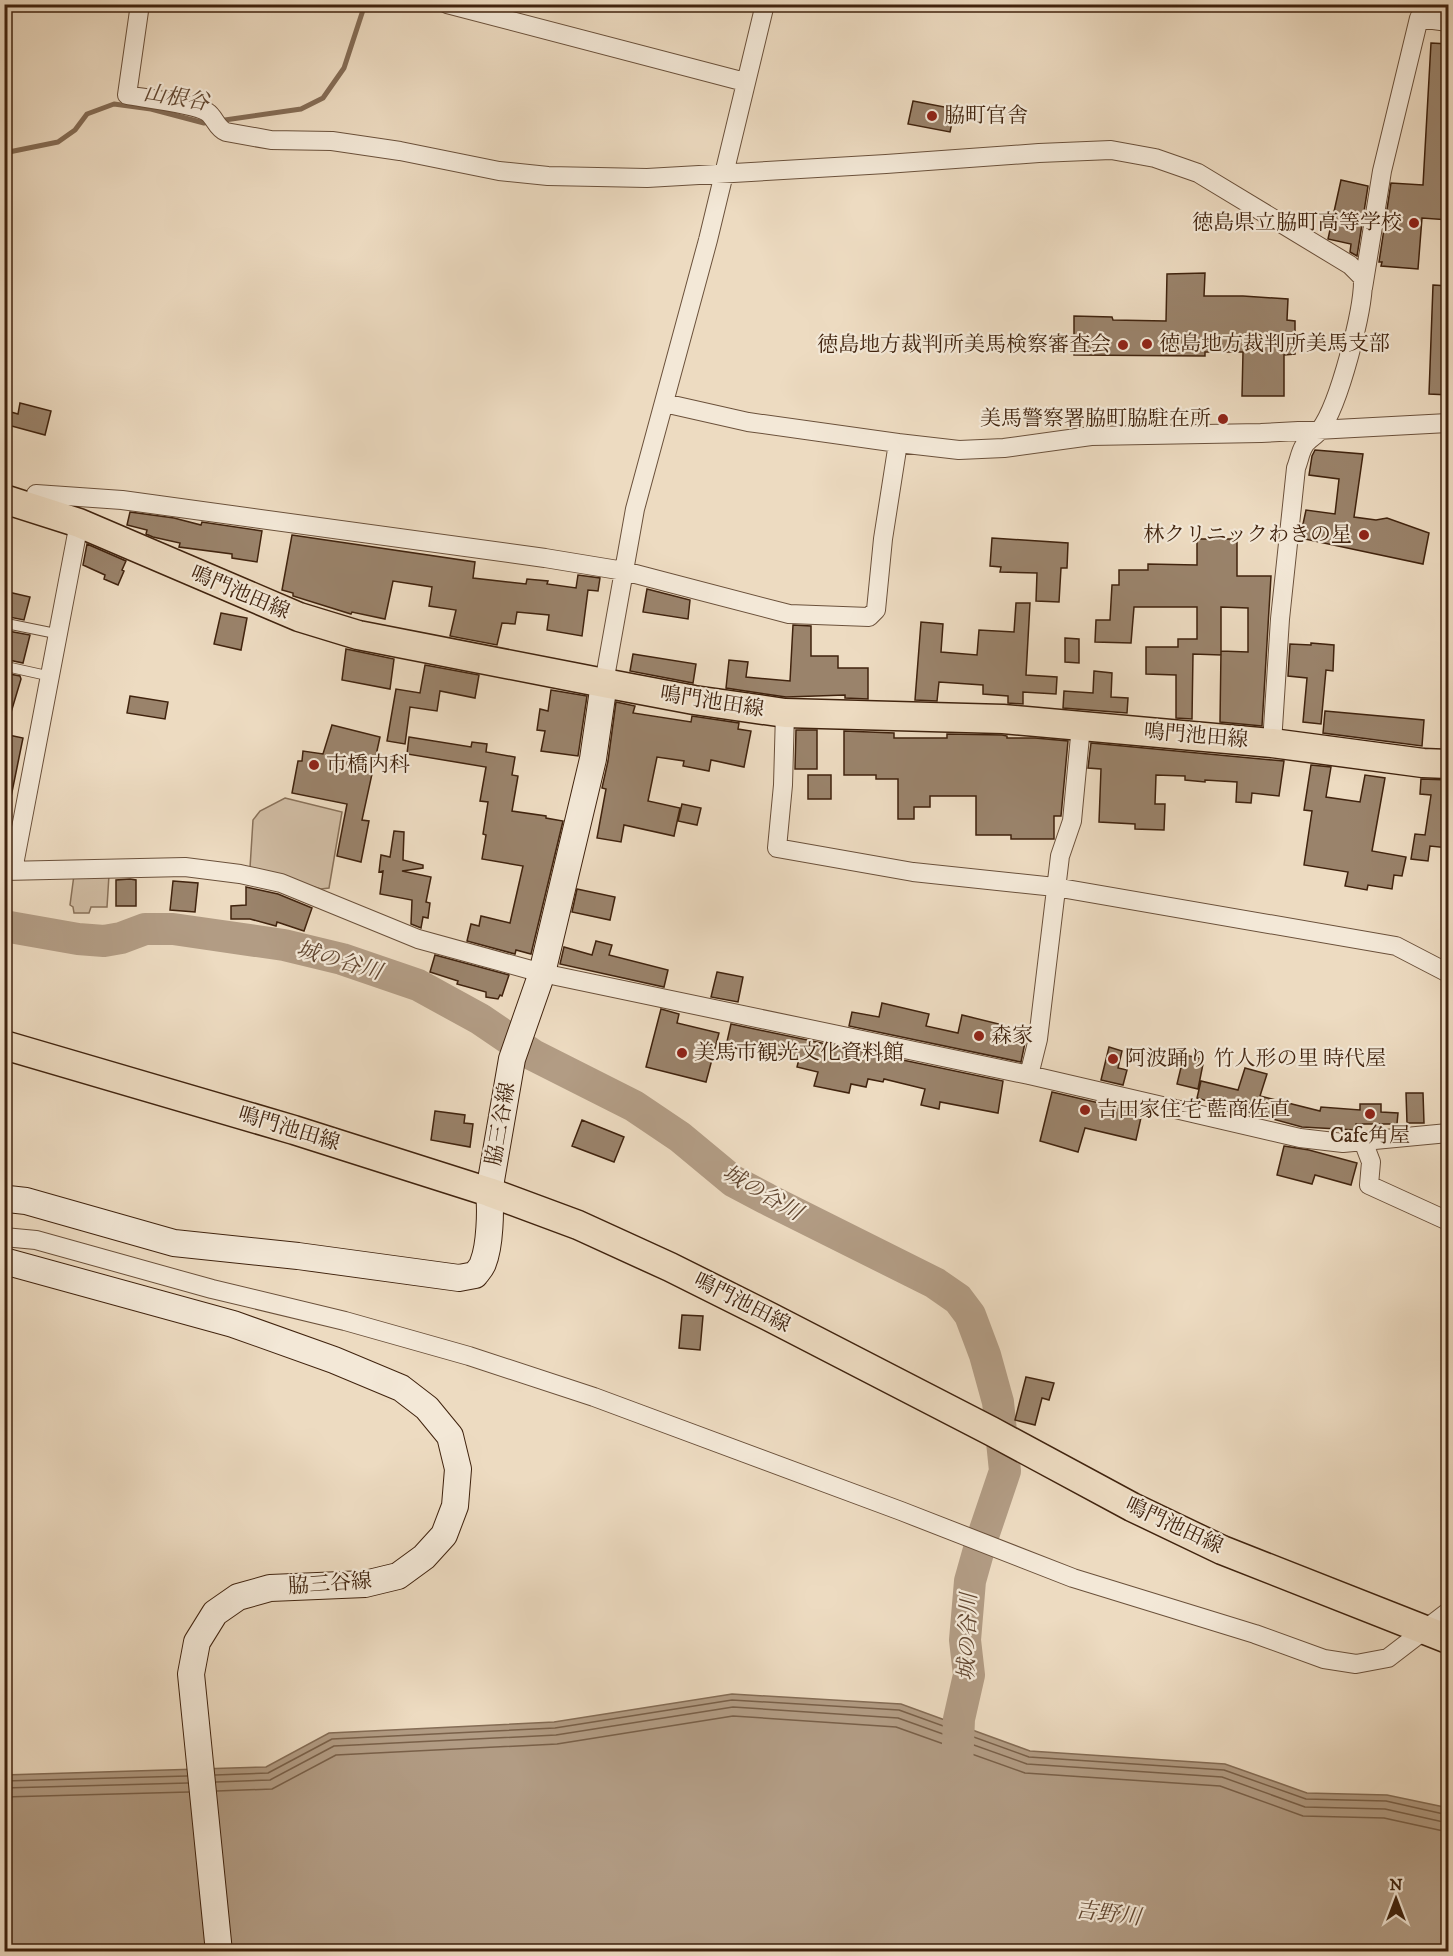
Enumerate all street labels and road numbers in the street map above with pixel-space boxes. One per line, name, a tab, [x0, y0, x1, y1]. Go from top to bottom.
street label: 鳴門池田線	[187, 561, 293, 625]
street label: 鳴門池田線	[658, 681, 766, 723]
street label: 鳴門池田線	[1143, 718, 1249, 754]
street label: 脇三谷線	[481, 1080, 521, 1168]
street label: 鳴門池田線	[235, 1101, 343, 1157]
street label: 鳴門池田線	[689, 1268, 795, 1338]
street label: 鳴門池田線	[1121, 1492, 1227, 1560]
street label: 脇三谷線	[287, 1568, 373, 1600]

